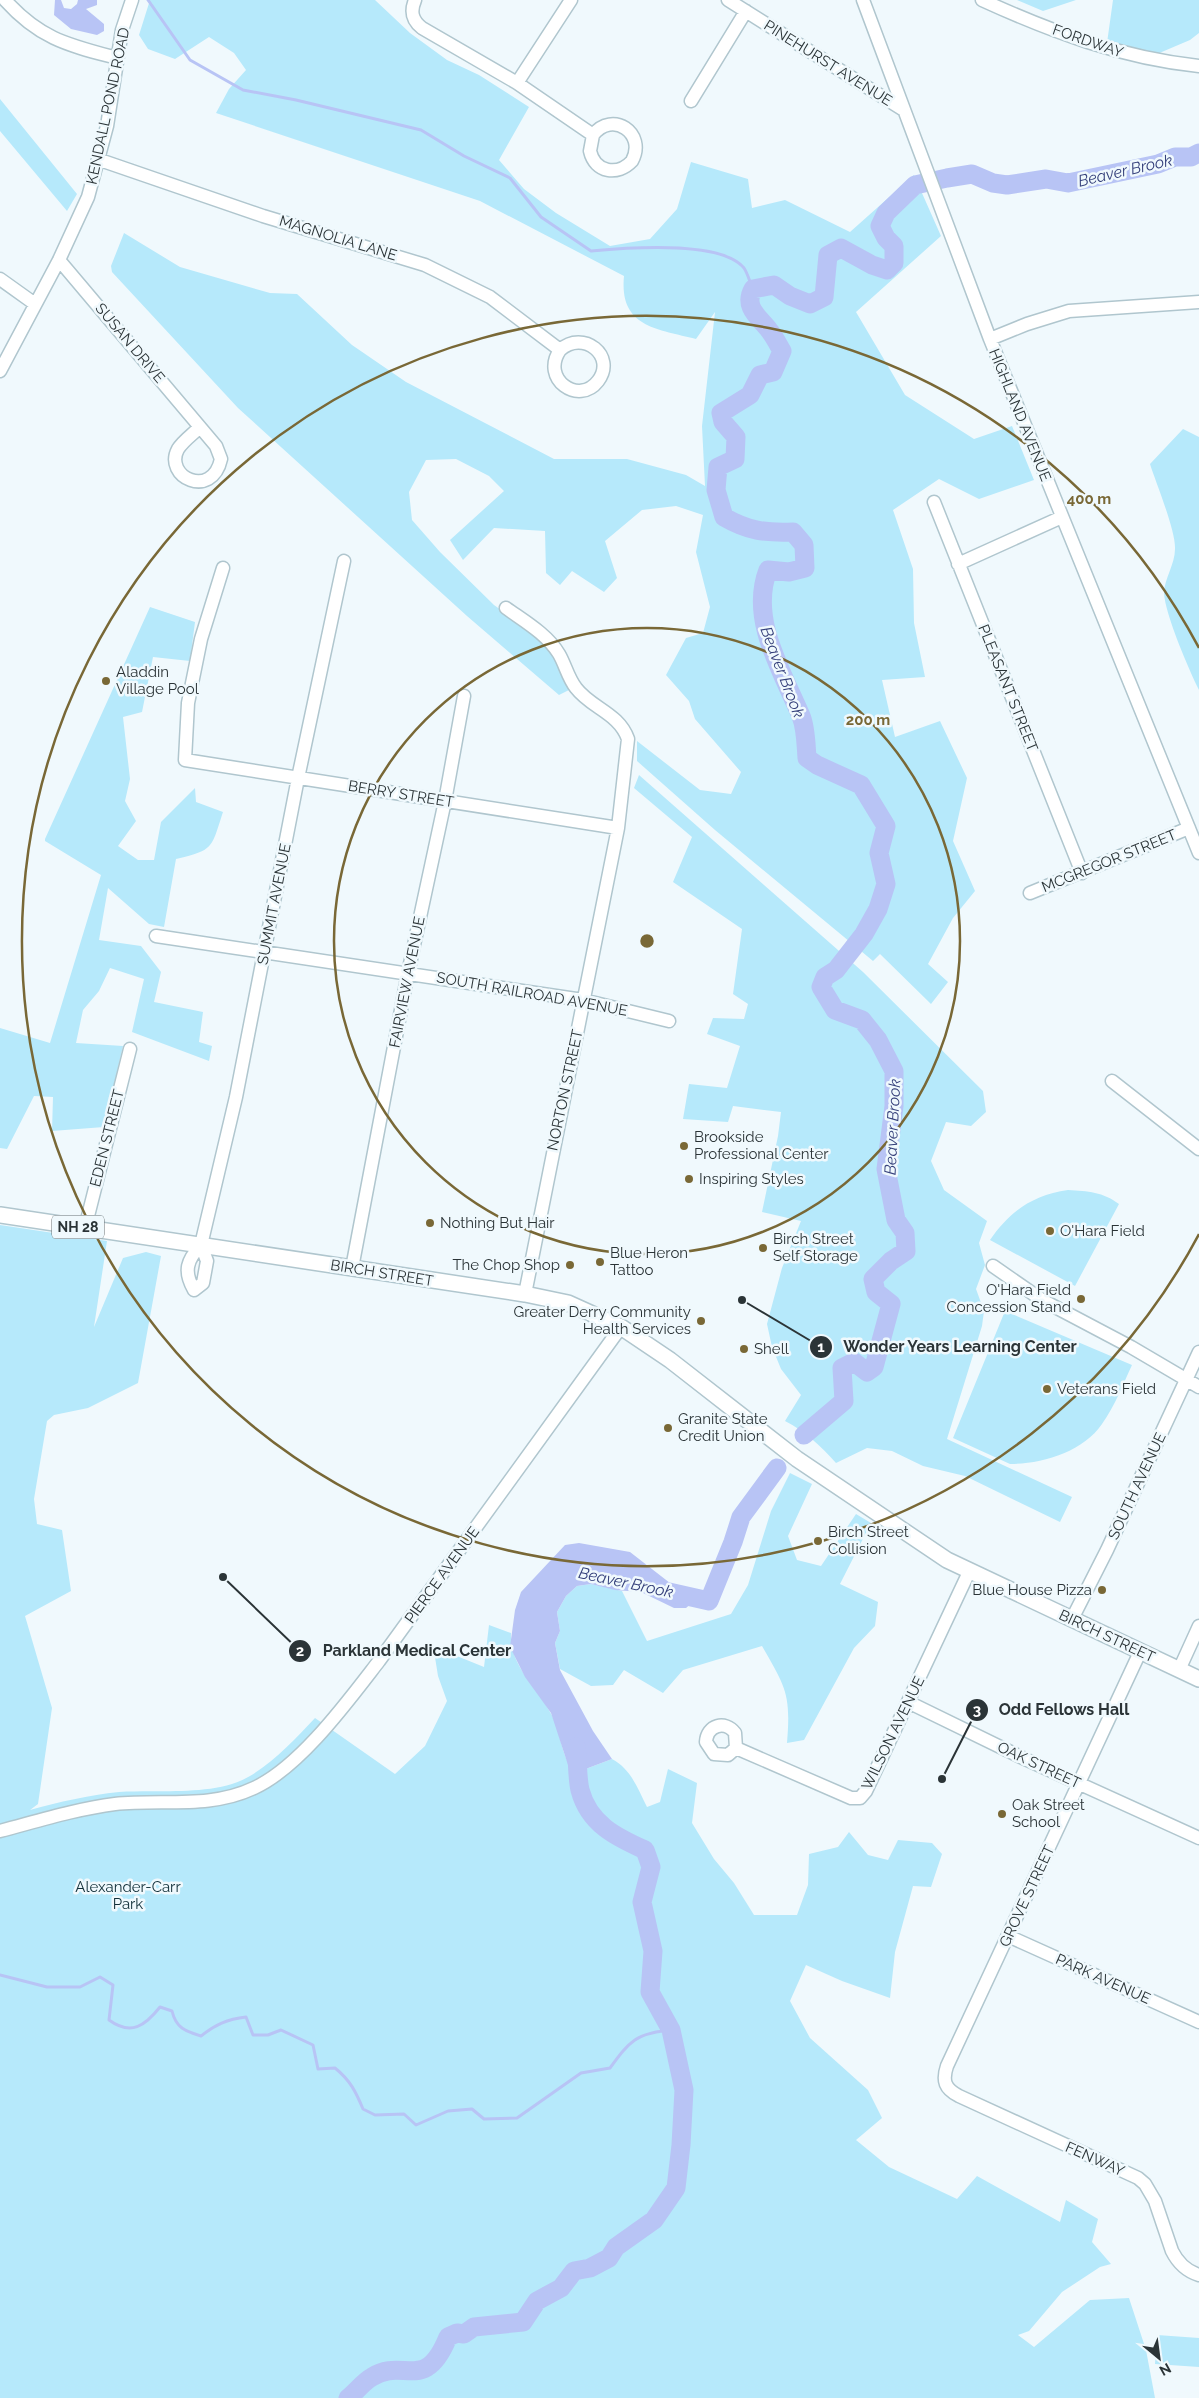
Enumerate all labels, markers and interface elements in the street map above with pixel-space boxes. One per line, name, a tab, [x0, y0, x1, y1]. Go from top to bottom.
street label: PINEHURST AVENUE	[761, 16, 895, 110]
street label: FORDWAY	[1050, 21, 1126, 62]
street label: KENDALL POND ROAD	[83, 26, 133, 186]
water label: Beaver Brook	[1076, 150, 1175, 191]
street label: MAGNOLIA LANE	[277, 212, 399, 264]
street label: SUSAN DRIVE	[91, 300, 169, 386]
street label: HIGHLAND AVENUE	[985, 346, 1055, 484]
text: 400 m	[1067, 490, 1111, 508]
street label: PLEASANT STREET	[974, 622, 1042, 754]
water label: Beaver Brook	[756, 624, 809, 721]
place label: Aladdin Village Pool	[116, 663, 200, 698]
marker: Aladdin Village Pool	[100, 675, 112, 687]
text: 200 m	[846, 711, 890, 729]
street label: BERRY STREET	[347, 777, 455, 811]
street label: MCGREGOR STREET	[1039, 826, 1179, 896]
street label: SUMMIT AVENUE	[253, 842, 295, 966]
street label: FAIRVIEW AVENUE	[385, 915, 429, 1049]
centre of rings	[638, 932, 656, 950]
street label: SOUTH RAILROAD AVENUE	[435, 968, 629, 1020]
street label: NORTON STREET	[543, 1028, 587, 1152]
water label: Beaver Brook	[880, 1078, 905, 1176]
street label: EDEN STREET	[86, 1087, 128, 1189]
place label: Brookside Professional Center	[694, 1128, 829, 1163]
marker: Brookside Professional Center	[678, 1140, 690, 1152]
place label: Inspiring Styles	[699, 1170, 804, 1188]
marker: Inspiring Styles	[683, 1173, 695, 1185]
place label: Nothing But Hair	[440, 1214, 555, 1232]
road number: NH 28	[52, 1216, 104, 1238]
marker: Nothing But Hair	[424, 1217, 436, 1229]
place label: O'Hara Field	[1060, 1222, 1145, 1240]
marker: O'Hara Field	[1044, 1225, 1056, 1237]
place label: Birch Street Self Storage	[773, 1230, 858, 1265]
marker: Birch Street Self Storage	[757, 1242, 769, 1254]
place label: Blue Heron Tattoo	[610, 1244, 688, 1279]
street label: BIRCH STREET	[329, 1256, 435, 1290]
place label: The Chop Shop	[452, 1256, 560, 1274]
marker: Blue Heron Tattoo	[594, 1256, 606, 1268]
marker: The Chop Shop	[564, 1259, 576, 1271]
place label: O'Hara Field Concession Stand	[947, 1281, 1071, 1316]
marker: O'Hara Field Concession Stand	[1075, 1293, 1087, 1305]
place label: Greater Derry Community Health Services	[513, 1303, 691, 1338]
marker: Greater Derry Community Health Services	[695, 1315, 707, 1327]
callout: Wonder Years Learning Center	[808, 1331, 1087, 1362]
text: Wonder Years Learning Center	[843, 1337, 1077, 1356]
text: 1	[817, 1338, 825, 1356]
place label: Shell	[754, 1340, 790, 1358]
marker: Shell	[738, 1343, 750, 1355]
place label: Veterans Field	[1057, 1380, 1156, 1398]
marker: Veterans Field	[1041, 1383, 1053, 1395]
place label: Granite State Credit Union	[678, 1410, 768, 1445]
marker: Granite State Credit Union	[662, 1422, 674, 1434]
street label: SOUTH AVENUE	[1104, 1430, 1170, 1542]
street label: PIERCE AVENUE	[401, 1523, 483, 1627]
place label: Birch Street Collision	[828, 1523, 909, 1558]
marker: Birch Street Collision	[812, 1535, 824, 1547]
water label: Beaver Brook	[577, 1563, 675, 1602]
place label: Blue House Pizza	[972, 1581, 1092, 1599]
marker: Blue House Pizza	[1096, 1584, 1108, 1596]
street label: BIRCH STREET	[1056, 1606, 1158, 1666]
callout: Parkland Medical Center	[287, 1635, 521, 1666]
text: Parkland Medical Center	[323, 1641, 511, 1660]
text: 2	[296, 1642, 304, 1660]
street label: WILSON AVENUE	[858, 1673, 928, 1793]
callout: Odd Fellows Hall	[964, 1694, 1140, 1725]
text: Odd Fellows Hall	[999, 1700, 1130, 1719]
text: 3	[973, 1701, 981, 1719]
street label: OAK STREET	[995, 1738, 1083, 1792]
place label: Oak Street School	[1012, 1796, 1085, 1831]
marker: Oak Street School	[996, 1808, 1008, 1820]
street label: GROVE STREET	[996, 1842, 1058, 1950]
park label: Alexander-Carr Park	[75, 1878, 181, 1913]
street label: PARK AVENUE	[1053, 1950, 1153, 2008]
street label: FENWAY	[1063, 2138, 1128, 2180]
north arrow	[1134, 2333, 1184, 2383]
text: N	[1157, 2360, 1174, 2379]

